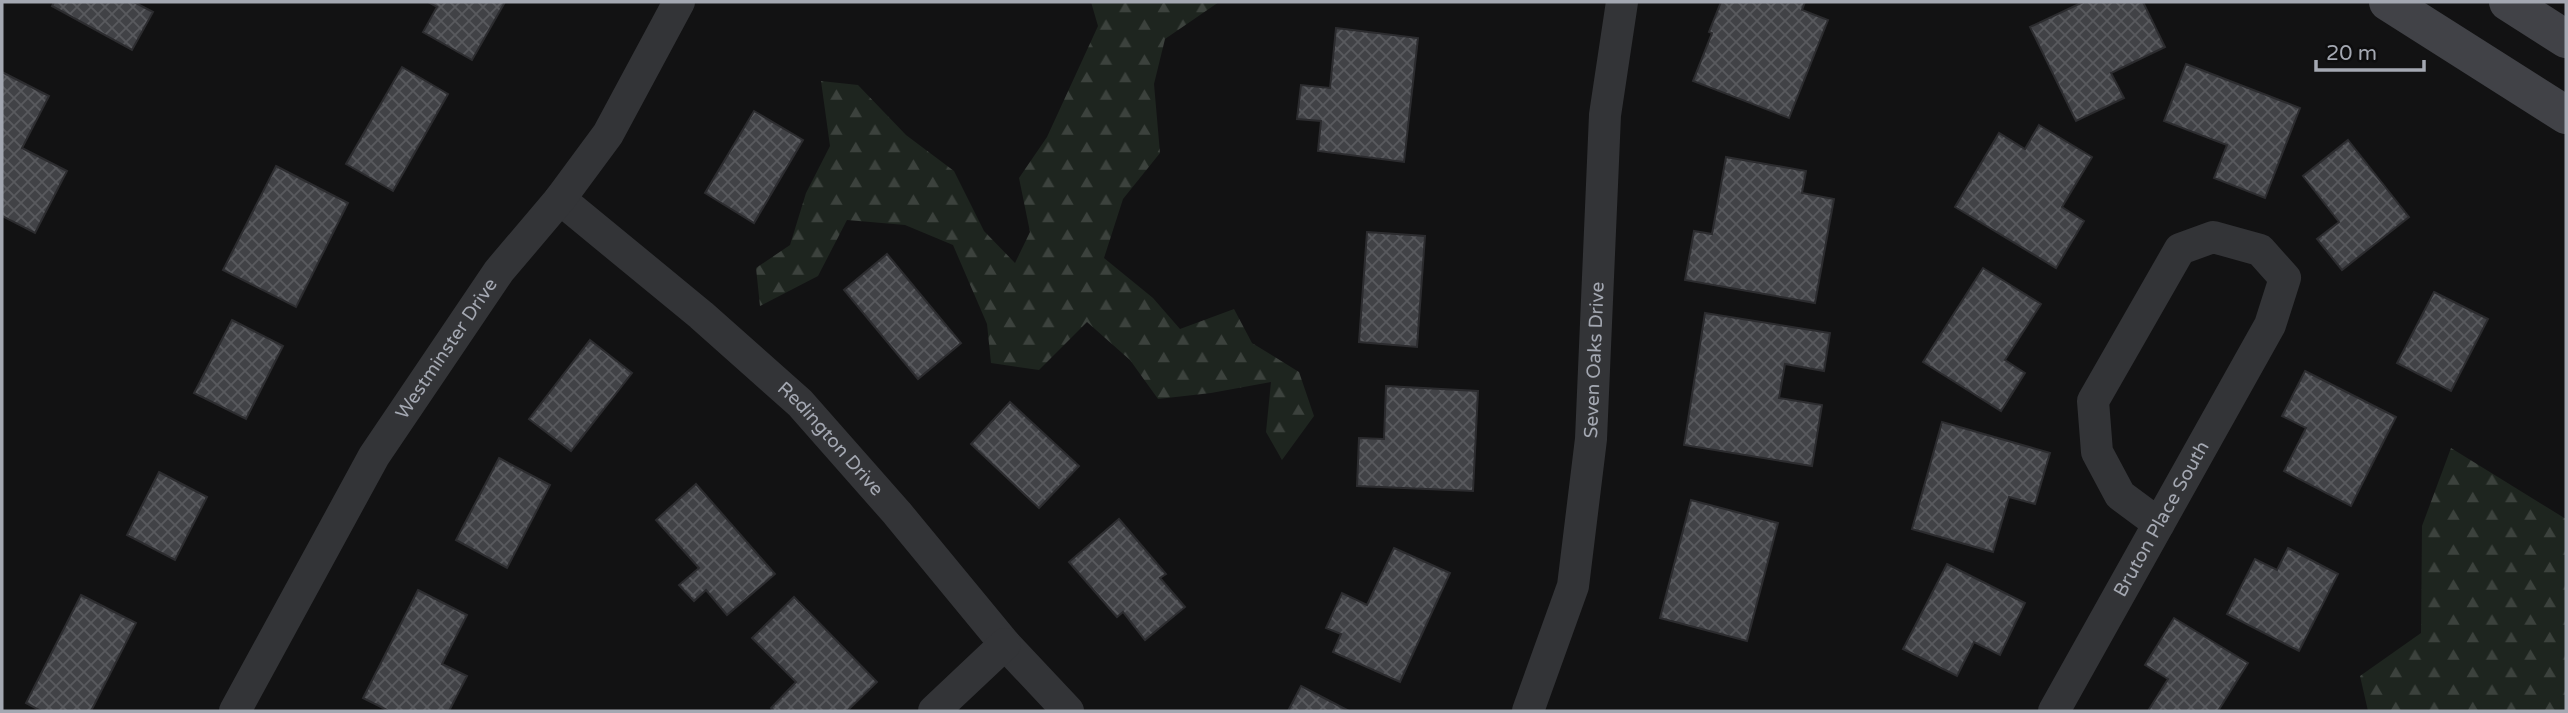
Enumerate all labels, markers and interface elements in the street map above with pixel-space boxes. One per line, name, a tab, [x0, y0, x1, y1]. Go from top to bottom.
scale bar	[2316, 28, 2424, 72]
text: 20 m	[2326, 41, 2377, 66]
street label: Westminster Drive	[391, 274, 502, 423]
street label: Seven Oaks Drive	[1580, 281, 1609, 439]
street label: Redington Drive	[773, 377, 888, 501]
street label: Bruton Place South	[2109, 437, 2214, 601]

